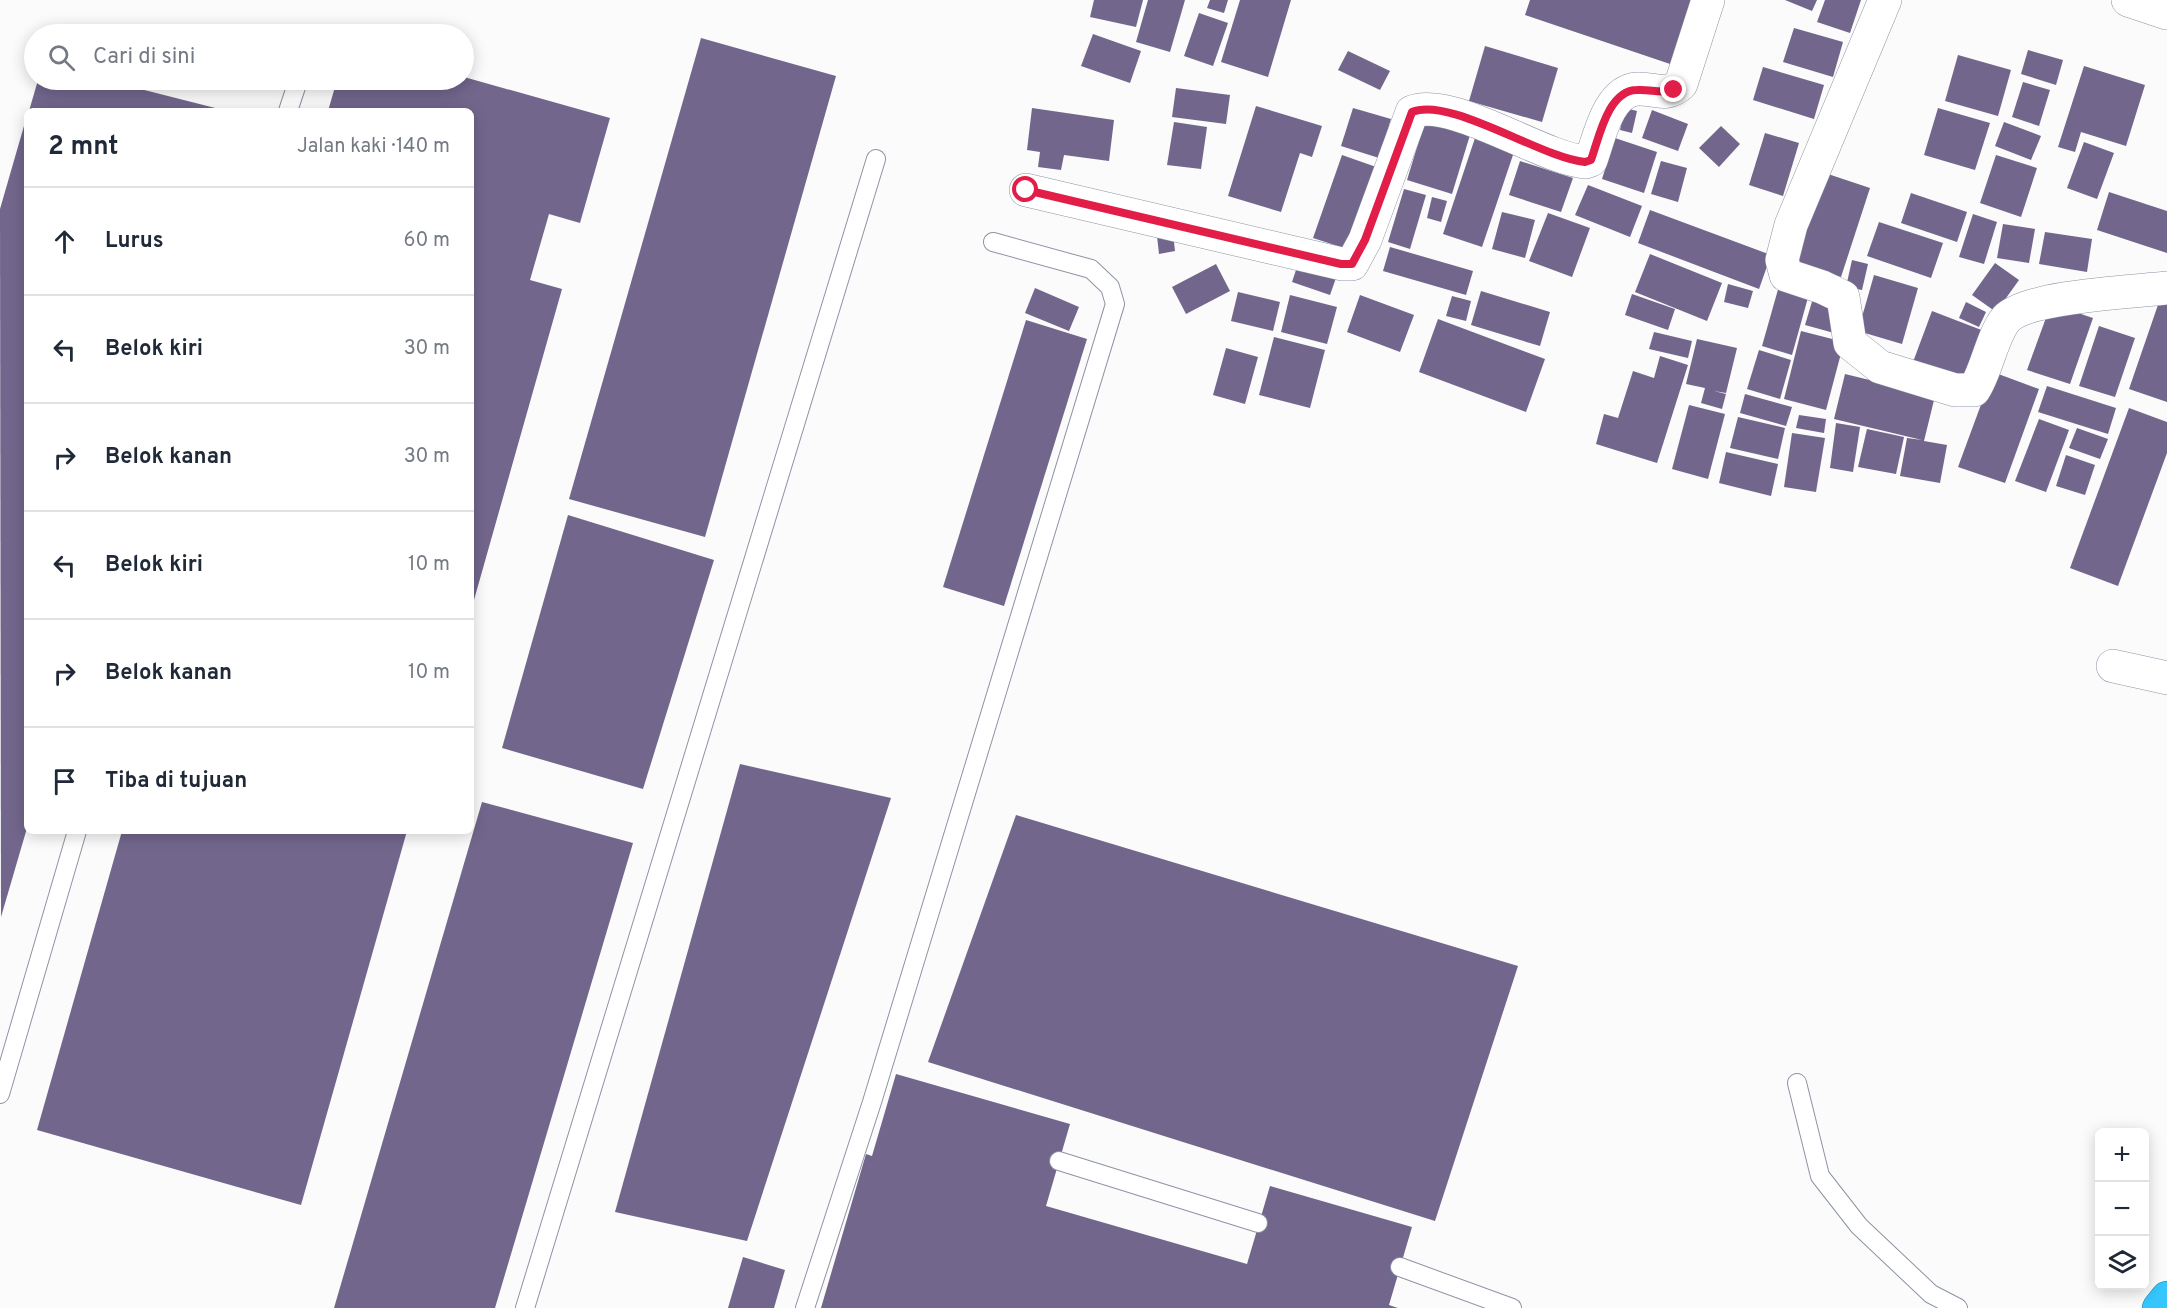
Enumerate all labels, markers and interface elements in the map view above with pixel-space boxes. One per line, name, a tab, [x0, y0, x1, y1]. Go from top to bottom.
search box	[24, 24, 474, 90]
icon: search	[45, 41, 78, 74]
text: Cari di sini	[93, 44, 195, 71]
route end	[1660, 76, 1686, 102]
text: 2 mnt	[48, 131, 119, 164]
text: Jalan kaki · 140 m	[297, 134, 450, 160]
route start	[1012, 176, 1038, 202]
icon: ahead	[48, 225, 81, 258]
text: Lurus	[105, 228, 164, 255]
text: 60 m	[404, 228, 450, 254]
icon: left	[48, 333, 81, 366]
text: Belok kiri	[105, 336, 203, 363]
text: 30 m	[404, 336, 450, 362]
icon: right	[48, 441, 81, 474]
text: Belok kanan	[105, 444, 232, 471]
text: 30 m	[404, 444, 450, 470]
icon: left	[48, 549, 81, 582]
text: Belok kiri	[105, 552, 203, 579]
text: 10 m	[408, 552, 450, 578]
icon: right	[48, 657, 81, 690]
text: Belok kanan	[105, 660, 232, 687]
text: 10 m	[408, 660, 450, 686]
icon: arrive	[48, 765, 81, 798]
text: Tiba di tujuan	[105, 768, 247, 795]
map controls	[2095, 1128, 2149, 1290]
button: +	[2095, 1128, 2149, 1182]
button: −	[2095, 1182, 2149, 1236]
button: layers	[2095, 1236, 2149, 1290]

